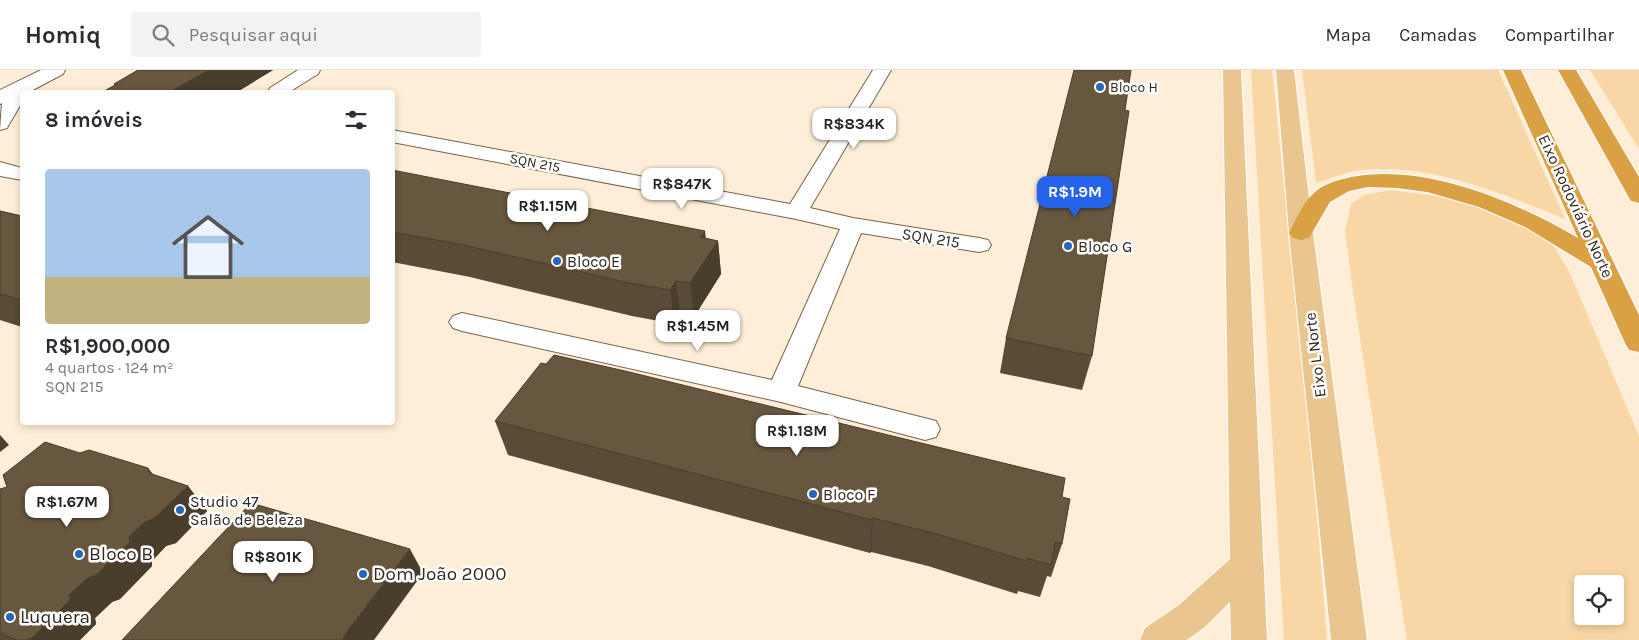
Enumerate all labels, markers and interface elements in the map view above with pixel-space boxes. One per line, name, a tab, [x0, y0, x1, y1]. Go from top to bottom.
search box	[131, 12, 481, 57]
text: Homiq	[25, 21, 101, 49]
icon: search	[149, 21, 177, 49]
text: Pesquisar aqui	[189, 24, 318, 46]
text: Mapa	[1326, 24, 1371, 46]
text: Camadas	[1399, 24, 1477, 46]
text: Compartilhar	[1505, 24, 1614, 46]
place label: Bloco H	[1110, 79, 1158, 96]
marker: Bloco H	[1094, 81, 1106, 93]
icon: filters	[342, 106, 370, 134]
text: 8 imóveis	[45, 108, 143, 132]
pin: R$834K	[813, 108, 895, 150]
text: R$834K	[823, 114, 885, 133]
street label: Eixo Rodoviário Norte	[1534, 131, 1618, 281]
street label: SQN 215	[508, 150, 562, 176]
pin: R$847K	[641, 168, 723, 210]
text: R$847K	[652, 174, 712, 193]
pin: R$1.9M	[1034, 176, 1116, 218]
text: R$1.9M	[1048, 182, 1102, 201]
pin: R$1.15M	[502, 190, 594, 232]
text: R$1.15M	[518, 196, 578, 215]
icon: home	[163, 202, 253, 292]
street label: SQN 215	[901, 224, 961, 252]
place label: Bloco G	[1078, 237, 1132, 256]
marker: Bloco G	[1062, 240, 1074, 252]
place label: Bloco E	[567, 252, 620, 271]
marker: Bloco E	[551, 255, 563, 267]
pin: R$1.45M	[652, 310, 744, 352]
street label: Eixo L Norte	[1300, 311, 1330, 399]
text: R$1.45M	[666, 316, 730, 335]
text: R$1,900,000	[45, 334, 170, 358]
text: 4 quartos · 124 m²	[45, 358, 174, 377]
text: SQN 215	[45, 377, 103, 396]
pin: R$1.18M	[751, 414, 843, 457]
text: R$1.18M	[767, 421, 827, 440]
place label: Bloco F	[823, 485, 875, 504]
pin: R$1.67M	[21, 486, 113, 528]
marker: Bloco F	[807, 488, 819, 500]
text: R$1.67M	[36, 492, 98, 511]
place label: Studio 47 Salão de Beleza	[190, 492, 303, 529]
marker: Studio 47 Salão de Beleza	[174, 504, 186, 516]
pin: R$801K	[232, 540, 314, 583]
place label: Bloco B	[89, 543, 153, 565]
text: R$801K	[244, 547, 302, 566]
marker: Bloco B	[73, 548, 85, 560]
place label: Dom João 2000	[373, 563, 506, 585]
marker: Dom João 2000	[357, 568, 369, 580]
map controls	[1574, 575, 1624, 625]
button: locate	[1574, 575, 1624, 625]
place label: Luquera	[20, 606, 90, 628]
marker: Luquera	[4, 611, 16, 623]

